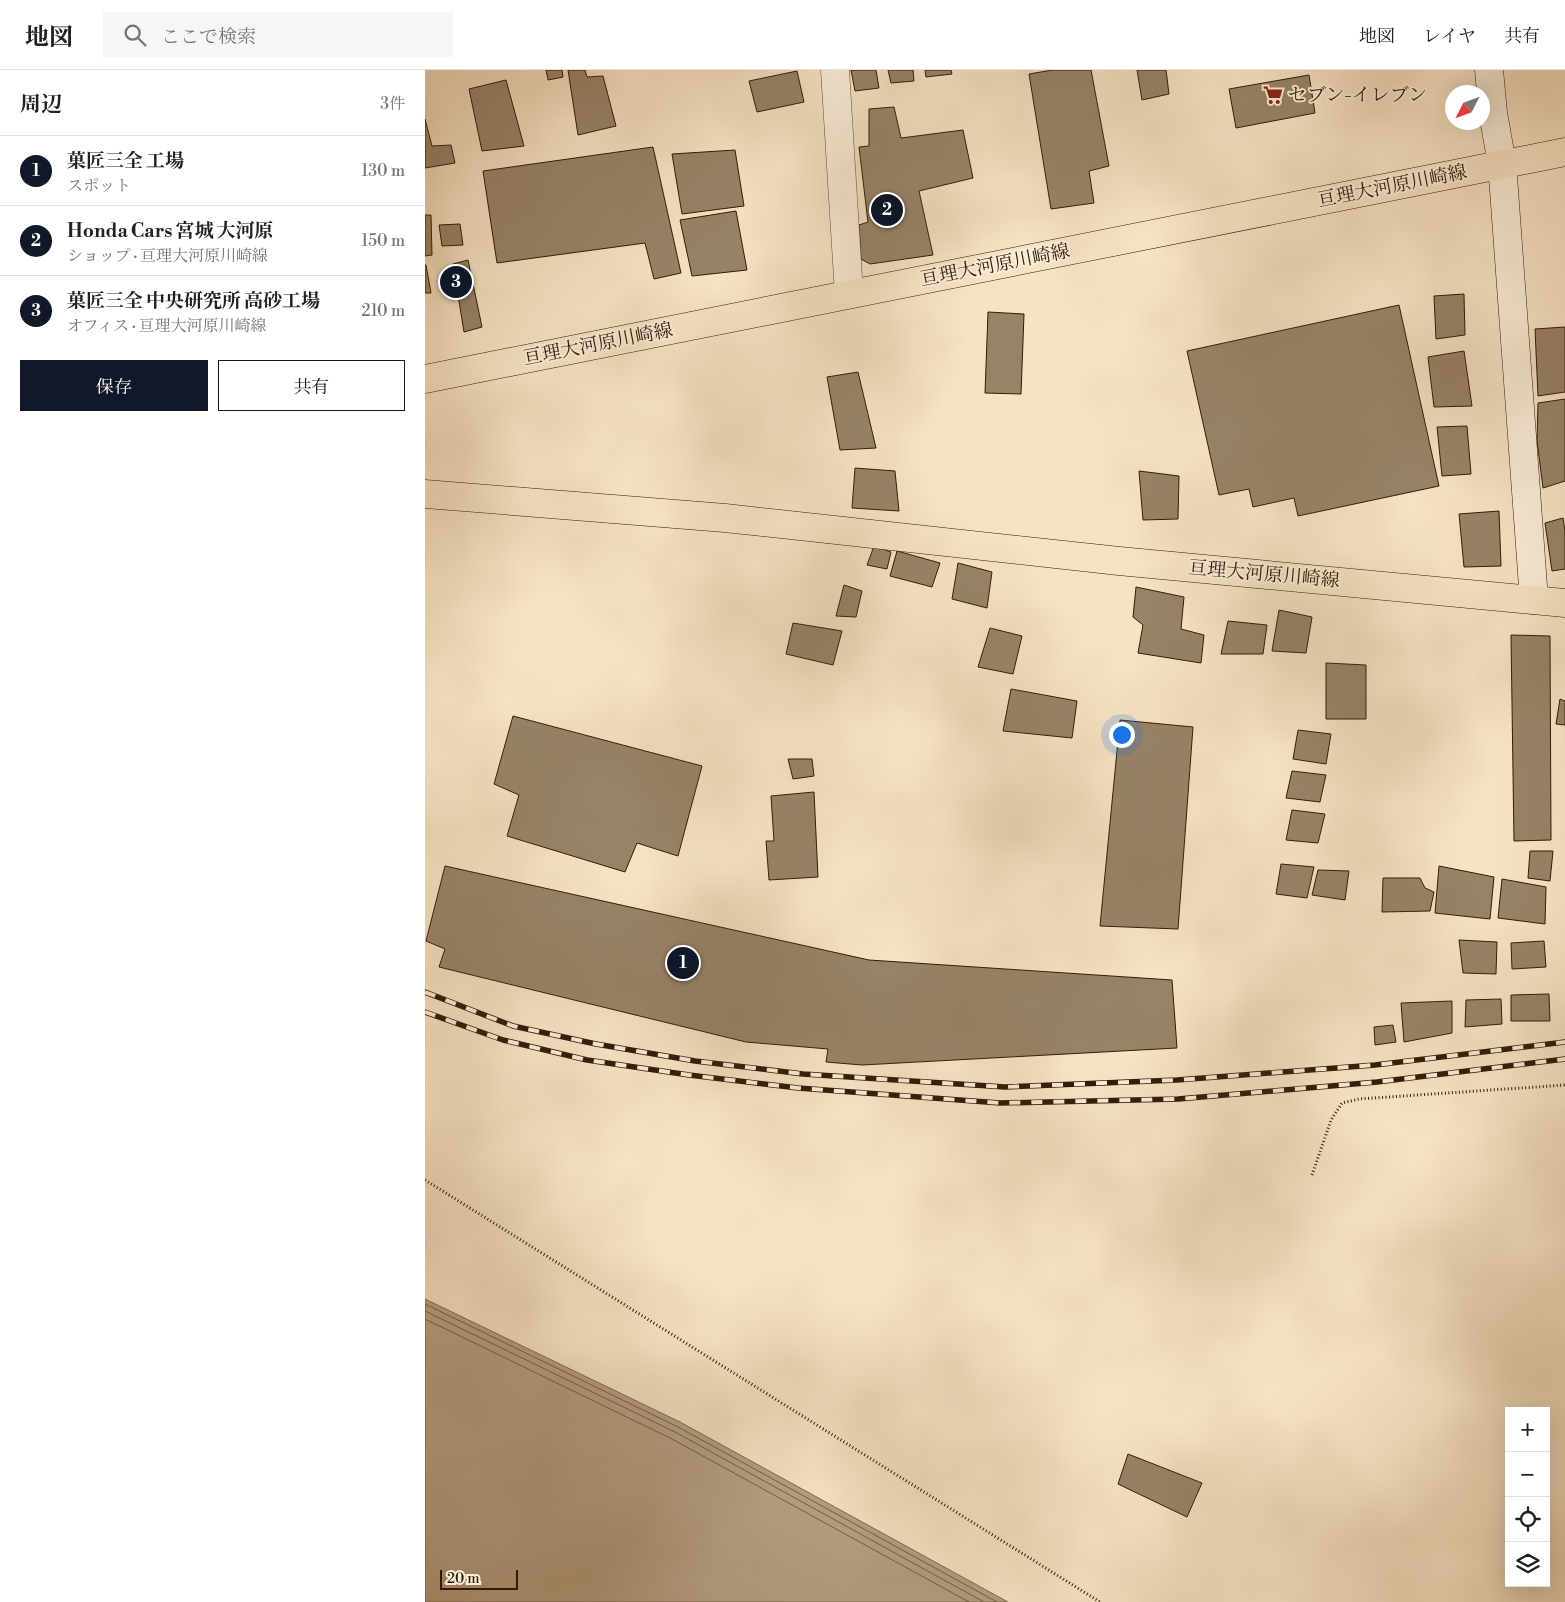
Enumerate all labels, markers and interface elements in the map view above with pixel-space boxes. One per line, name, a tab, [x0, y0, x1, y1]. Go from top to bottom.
search box	[103, 12, 453, 57]
icon: search	[121, 21, 149, 49]
text: 地図	[25, 23, 73, 53]
text: ここで検索	[161, 25, 256, 49]
text: 地図	[1359, 25, 1395, 48]
text: レイヤ	[1423, 25, 1476, 48]
text: 共有	[1504, 25, 1540, 48]
place label: セブン-イレブン	[1288, 83, 1427, 107]
supermarket icon: セブン-イレブン	[1262, 84, 1284, 106]
north arrow	[1445, 85, 1490, 130]
text: 周辺	[20, 92, 62, 118]
text: 3件	[380, 94, 405, 114]
text: 菓匠三全 工場	[67, 149, 184, 173]
street label: 亘理大河原川崎線	[1315, 160, 1469, 212]
text: 1	[32, 161, 40, 181]
text: 130 m	[361, 161, 405, 181]
text: スポット	[67, 176, 131, 196]
pin: 2	[871, 191, 903, 229]
text: Honda Cars 宮城 大河原	[67, 219, 274, 243]
text: 2	[31, 231, 41, 251]
text: 150 m	[361, 231, 405, 251]
street label: 亘理大河原川崎線	[918, 239, 1072, 291]
text: ショップ · 亘理大河原川崎線	[67, 246, 268, 266]
pin: 3	[440, 263, 472, 301]
text: 菓匠三全 中央研究所 高砂工場	[67, 289, 320, 313]
text: 3	[31, 301, 41, 321]
text: 210 m	[361, 301, 405, 321]
text: オフィス · 亘理大河原川崎線	[67, 316, 267, 336]
street label: 亘理大河原川崎線	[521, 318, 675, 370]
button: 保存	[20, 360, 208, 411]
button: 共有	[218, 360, 405, 411]
street label: 亘理大河原川崎線	[1187, 555, 1341, 593]
your location	[1109, 722, 1135, 748]
pin: 1	[667, 944, 699, 982]
map controls	[1505, 1407, 1550, 1587]
button: +	[1505, 1407, 1550, 1452]
button: −	[1505, 1452, 1550, 1497]
button: locate	[1505, 1497, 1550, 1542]
button: layers	[1505, 1542, 1550, 1587]
scale bar	[440, 1567, 517, 1590]
text: 20 m	[447, 1570, 479, 1588]

